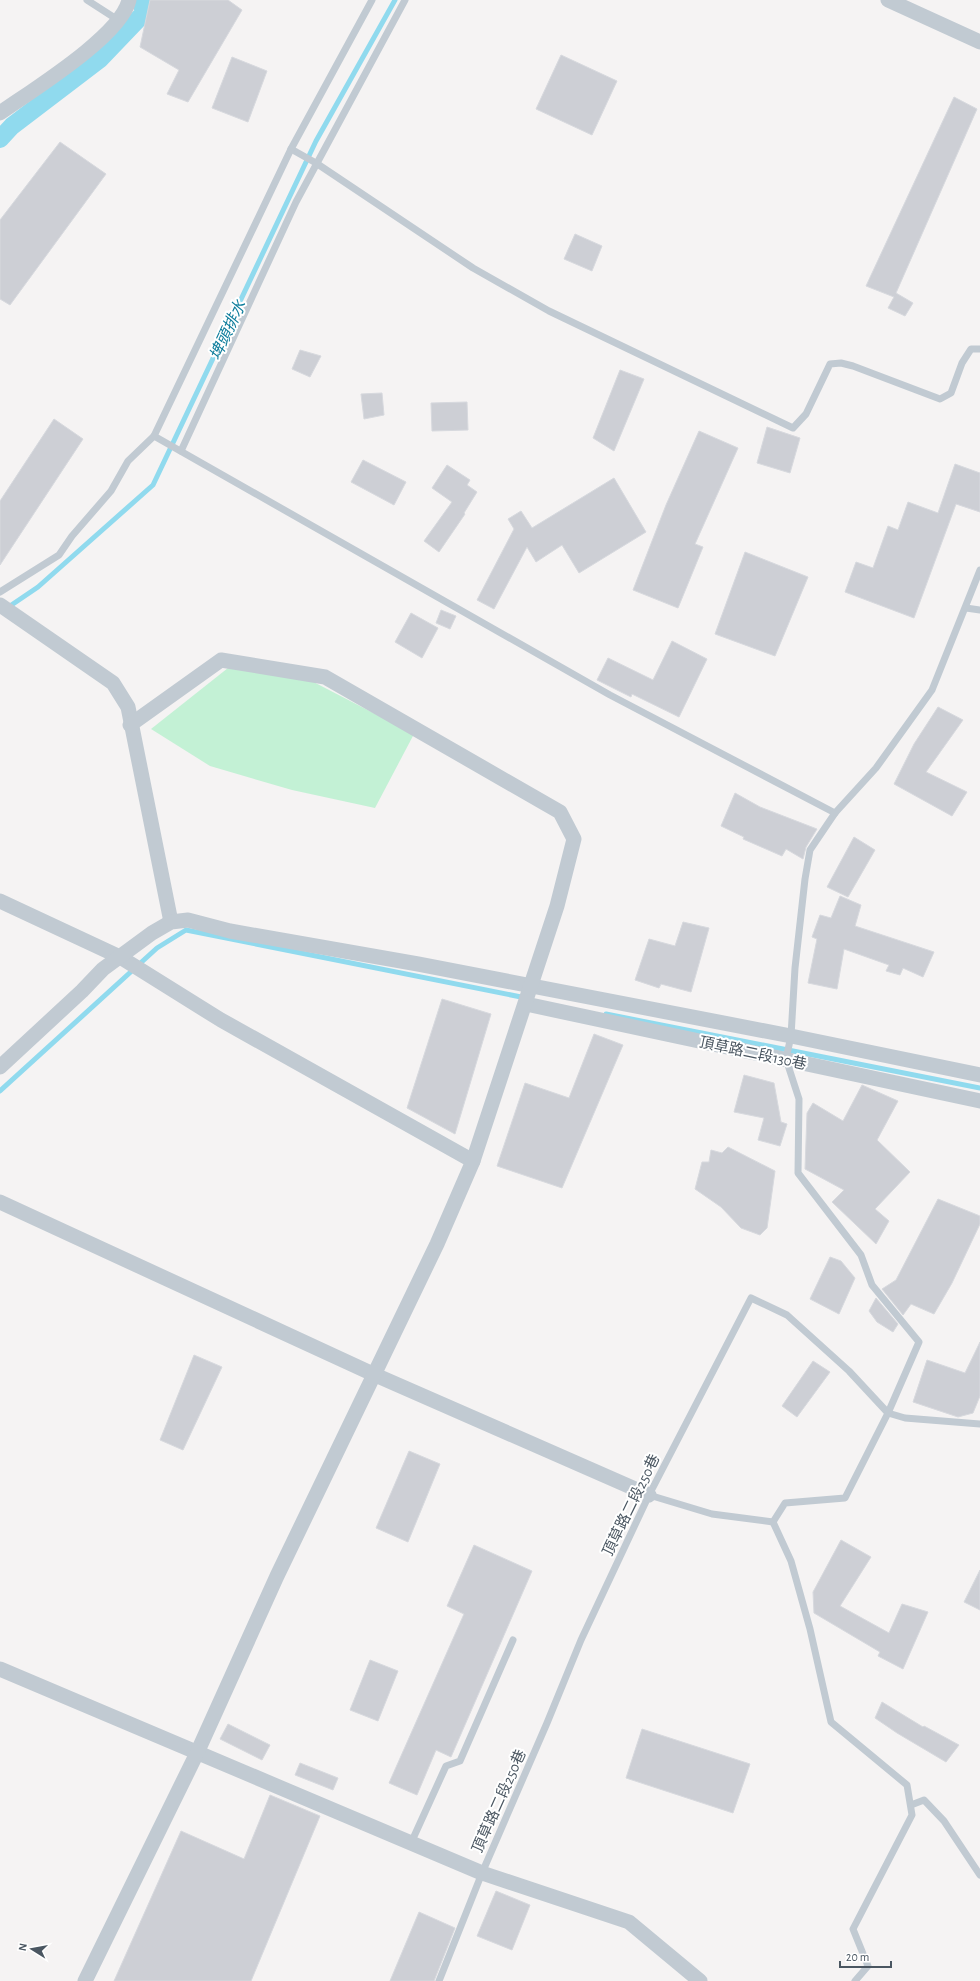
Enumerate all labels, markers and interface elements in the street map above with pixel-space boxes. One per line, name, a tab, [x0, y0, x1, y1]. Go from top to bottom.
water label: 埤頭排水	[206, 297, 249, 363]
street label: 頂草路二段130巷	[698, 1034, 808, 1072]
street label: 頂草路二段250巷	[599, 1452, 663, 1558]
street label: 頂草路二段250巷	[469, 1747, 529, 1855]
north arrow	[12, 1929, 52, 1969]
text: N	[17, 1942, 29, 1952]
scale bar	[840, 1943, 891, 1969]
text: 20 m	[846, 1951, 869, 1963]

